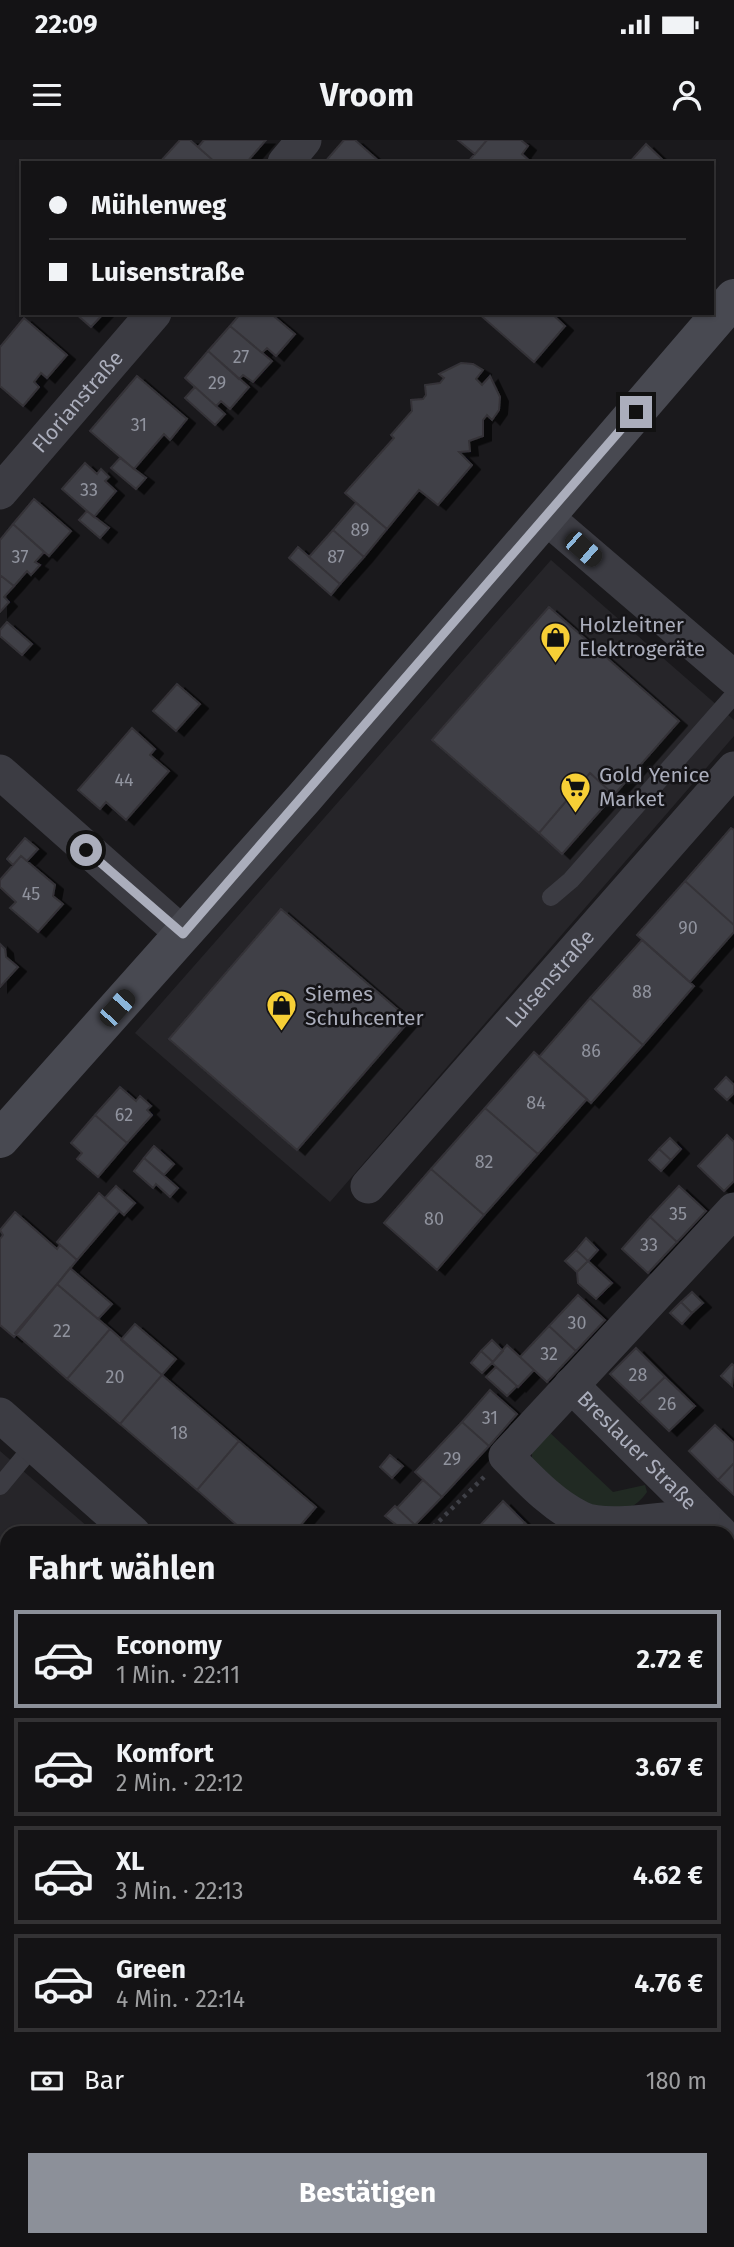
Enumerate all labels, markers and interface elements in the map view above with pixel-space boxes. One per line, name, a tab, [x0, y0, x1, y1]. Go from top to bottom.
text: 22:09	[35, 9, 98, 40]
icon: menu	[28, 76, 66, 114]
text: Vroom	[320, 76, 414, 114]
icon: person	[668, 76, 706, 114]
text: Mühlenweg	[91, 190, 226, 221]
text: Luisenstraße	[91, 257, 245, 288]
street label: Florianstraße	[27, 345, 129, 458]
house number: 27	[233, 346, 249, 368]
house number: 29	[208, 372, 226, 394]
route end	[620, 396, 652, 428]
house number: 31	[131, 414, 147, 436]
house number: 33	[80, 479, 98, 501]
house number: 89	[350, 519, 370, 541]
car	[561, 527, 606, 571]
house number: 37	[12, 546, 28, 568]
house number: 87	[327, 546, 345, 568]
place label: Holzleitner Elektrogeräte	[579, 612, 705, 662]
shop icon: Holzleitner Elektrogeräte	[539, 620, 573, 664]
place label: Gold Yenice Market	[599, 762, 710, 812]
house number: 44	[114, 769, 134, 791]
supermarket icon: Gold Yenice Market	[559, 770, 593, 814]
route start	[70, 834, 102, 866]
house number: 45	[22, 883, 40, 905]
house number: 90	[678, 917, 698, 939]
street label: Luisenstraße	[500, 924, 600, 1033]
place label: Siemes Schuhcenter	[305, 981, 424, 1031]
house number: 88	[632, 981, 652, 1003]
car	[96, 985, 139, 1031]
shop icon: Siemes Schuhcenter	[265, 989, 299, 1033]
house number: 86	[581, 1040, 601, 1062]
house number: 84	[526, 1092, 546, 1114]
house number: 62	[115, 1104, 133, 1126]
house number: 82	[475, 1151, 493, 1173]
house number: 35	[669, 1203, 687, 1225]
house number: 80	[424, 1208, 444, 1230]
house number: 33	[640, 1234, 658, 1256]
house number: 30	[567, 1312, 587, 1334]
house number: 22	[53, 1320, 71, 1342]
house number: 32	[540, 1343, 558, 1365]
house number: 28	[629, 1364, 647, 1386]
house number: 20	[106, 1366, 124, 1388]
street label: Breslauer Straße	[572, 1386, 702, 1515]
house number: 26	[658, 1393, 676, 1415]
house number: 31	[482, 1407, 498, 1429]
house number: 18	[170, 1422, 188, 1444]
house number: 29	[443, 1448, 461, 1470]
text: Fahrt wählen	[28, 1549, 215, 1587]
icon: car	[32, 1628, 95, 1691]
text: Economy	[116, 1630, 222, 1661]
text: 2.72 €	[636, 1644, 703, 1675]
text: 1 Min. · 22:11	[116, 1661, 240, 1689]
icon: car	[32, 1736, 95, 1799]
text: Komfort	[116, 1738, 214, 1769]
text: 3.67 €	[636, 1752, 703, 1783]
text: 2 Min. · 22:12	[116, 1769, 243, 1797]
icon: car	[32, 1844, 95, 1907]
text: XL	[116, 1846, 144, 1877]
text: 4.62 €	[633, 1860, 703, 1891]
text: 3 Min. · 22:13	[116, 1877, 243, 1905]
icon: car	[32, 1952, 95, 2015]
text: Green	[116, 1954, 186, 1985]
text: 4.76 €	[634, 1968, 703, 1999]
text: 4 Min. · 22:14	[116, 1985, 245, 2013]
icon: cash	[28, 2062, 66, 2100]
text: Bar	[84, 2065, 124, 2096]
text: 180 m	[646, 2067, 707, 2095]
button: Bestätigen	[28, 2153, 707, 2233]

